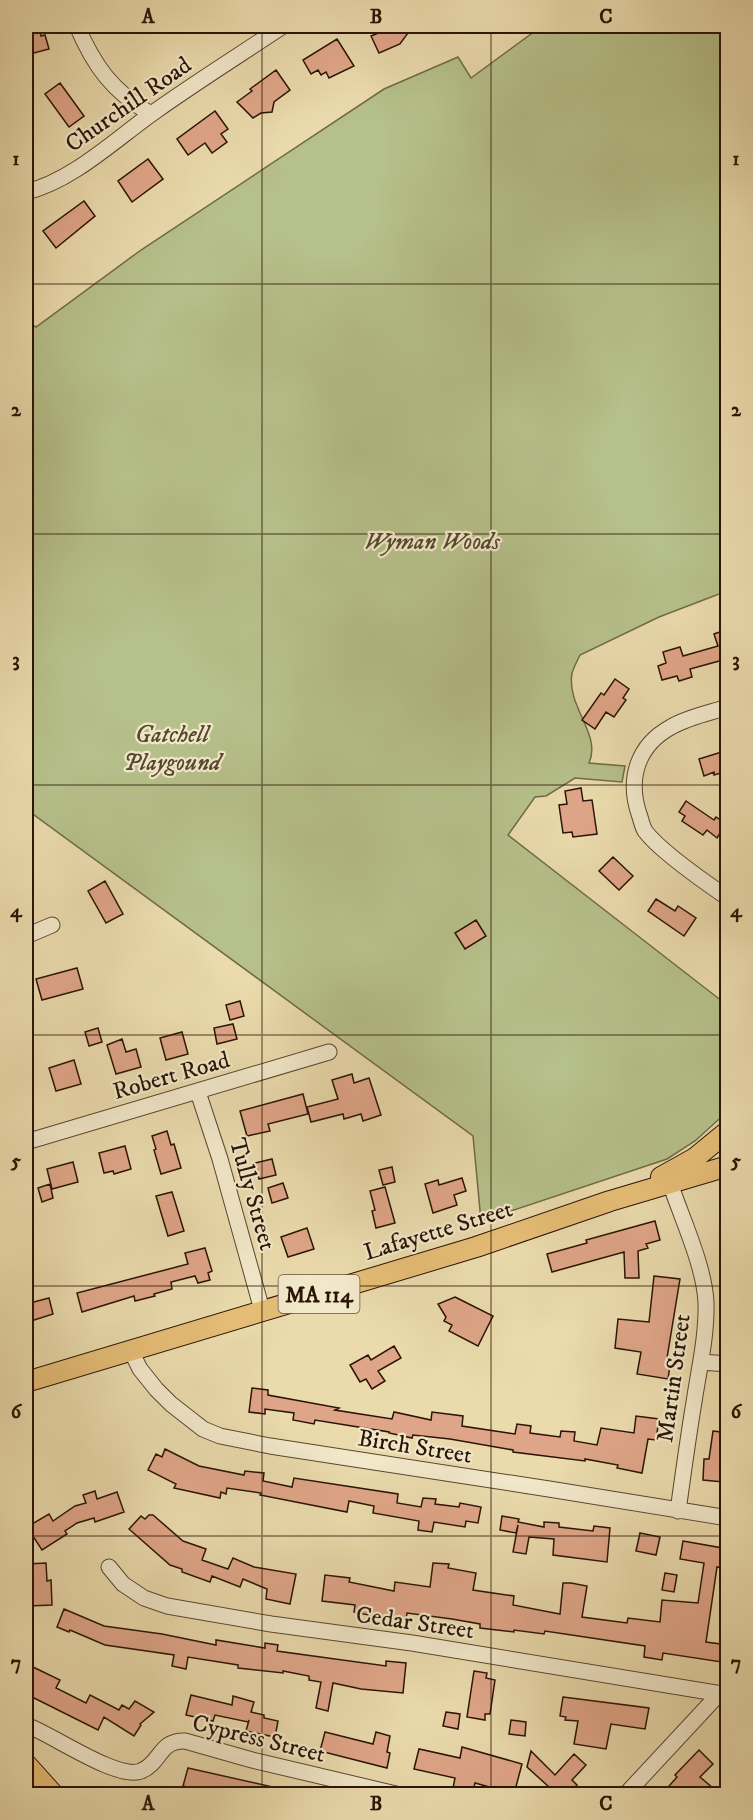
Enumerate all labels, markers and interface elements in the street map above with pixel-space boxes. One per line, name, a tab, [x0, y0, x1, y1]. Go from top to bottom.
text: A	[141, 5, 156, 30]
text: B	[370, 5, 382, 30]
text: C	[599, 5, 613, 30]
street label: Churchill Road	[60, 50, 197, 159]
text: 1	[12, 147, 20, 172]
text: 1	[732, 147, 740, 172]
text: 2	[11, 398, 22, 423]
text: 2	[731, 398, 742, 423]
park label: Wyman Woods	[364, 527, 500, 557]
text: 3	[12, 648, 20, 673]
text: 3	[732, 648, 740, 673]
park label: Gatchell Playgound	[123, 720, 224, 778]
text: 4	[10, 899, 23, 924]
text: 4	[730, 899, 743, 924]
street label: Robert Road	[109, 1045, 233, 1107]
street label: Tully Street	[222, 1135, 282, 1254]
text: 5	[10, 1149, 21, 1174]
text: 5	[730, 1149, 741, 1174]
street label: Lafayette Street	[360, 1194, 516, 1268]
road number: MA 114	[278, 1275, 360, 1313]
street label: Martin Street	[650, 1312, 698, 1444]
text: 6	[11, 1400, 23, 1425]
text: 6	[731, 1400, 743, 1425]
street label: Birch Street	[356, 1423, 474, 1471]
street label: Cedar Street	[354, 1600, 476, 1646]
text: 7	[11, 1651, 21, 1676]
text: 7	[731, 1651, 741, 1676]
street label: Cypress Street	[189, 1708, 329, 1770]
text: A	[141, 1792, 156, 1817]
text: B	[370, 1792, 382, 1817]
text: C	[599, 1792, 613, 1817]

